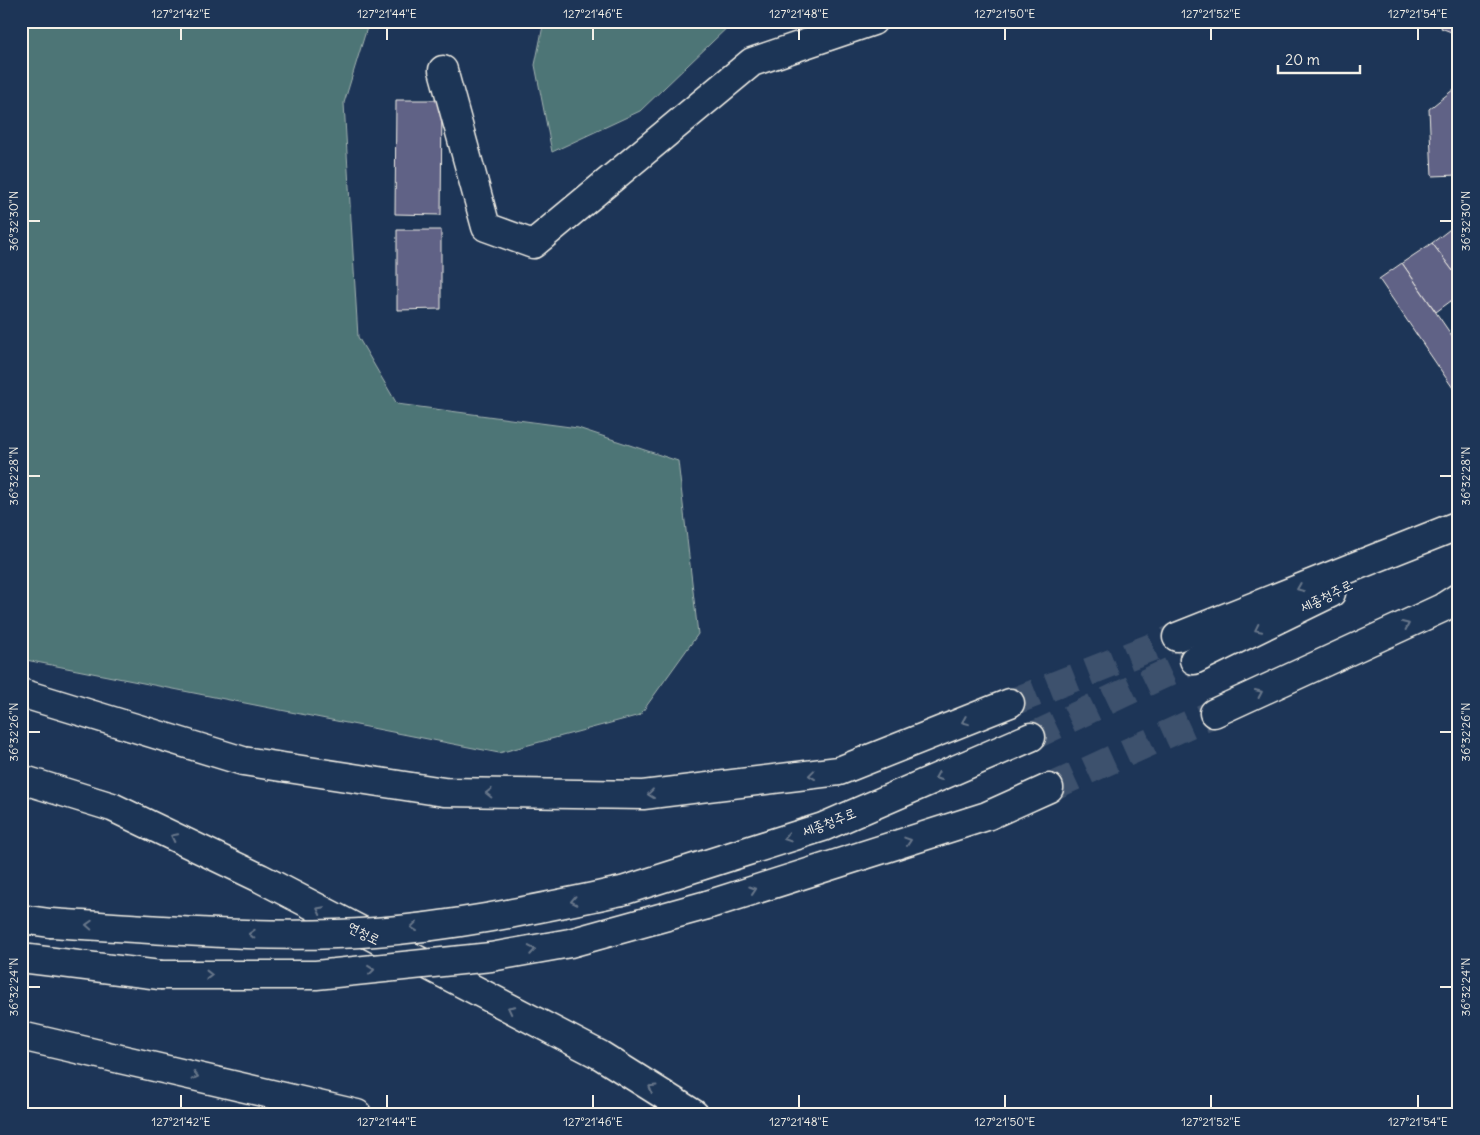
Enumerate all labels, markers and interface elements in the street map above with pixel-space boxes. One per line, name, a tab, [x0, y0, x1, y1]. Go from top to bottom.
text: 127°21'42"E	[151, 6, 211, 21]
text: 127°21'44"E	[357, 6, 417, 21]
text: 127°21'46"E	[563, 6, 623, 21]
text: 127°21'48"E	[769, 6, 829, 21]
text: 127°21'50"E	[975, 6, 1035, 21]
text: 127°21'52"E	[1181, 6, 1241, 21]
text: 127°21'54"E	[1388, 6, 1448, 21]
scale bar	[1278, 42, 1360, 74]
text: 20 m	[1285, 50, 1320, 69]
text: 36°32'30"N	[6, 191, 21, 251]
text: 36°32'30"N	[1458, 191, 1473, 251]
text: 36°32'28"N	[6, 446, 21, 506]
text: 36°32'28"N	[1458, 446, 1473, 506]
street label: 세종청주로	[1297, 576, 1355, 616]
one-way arrow	[1296, 582, 1304, 592]
one-way arrow	[1401, 621, 1410, 631]
one-way arrow	[1254, 623, 1263, 633]
one-way arrow	[1253, 689, 1262, 699]
text: 36°32'26"N	[6, 702, 21, 762]
text: 36°32'26"N	[1458, 702, 1473, 762]
one-way arrow	[961, 715, 970, 725]
one-way arrow	[808, 769, 816, 780]
one-way arrow	[934, 771, 943, 782]
one-way arrow	[484, 788, 492, 798]
one-way arrow	[647, 788, 655, 799]
street label: 세종청주로	[799, 804, 859, 840]
one-way arrow	[783, 832, 792, 842]
one-way arrow	[170, 833, 179, 843]
one-way arrow	[904, 837, 912, 847]
one-way arrow	[749, 886, 757, 896]
one-way arrow	[570, 895, 578, 906]
one-way arrow	[316, 906, 325, 916]
street label: 연청로	[345, 917, 383, 949]
one-way arrow	[85, 920, 93, 931]
one-way arrow	[409, 921, 417, 932]
one-way arrow	[247, 928, 255, 939]
one-way arrow	[528, 945, 537, 955]
text: 36°32'24"N	[6, 957, 21, 1017]
text: 36°32'24"N	[1458, 957, 1473, 1017]
one-way arrow	[367, 965, 375, 976]
one-way arrow	[205, 970, 213, 980]
one-way arrow	[507, 1005, 516, 1015]
one-way arrow	[190, 1070, 199, 1081]
one-way arrow	[649, 1085, 658, 1094]
text: 127°21'42"E	[151, 1114, 211, 1129]
text: 127°21'44"E	[357, 1114, 417, 1129]
text: 127°21'46"E	[563, 1114, 623, 1129]
text: 127°21'48"E	[769, 1114, 829, 1129]
text: 127°21'50"E	[975, 1114, 1035, 1129]
text: 127°21'52"E	[1181, 1114, 1241, 1129]
text: 127°21'54"E	[1388, 1114, 1448, 1129]

